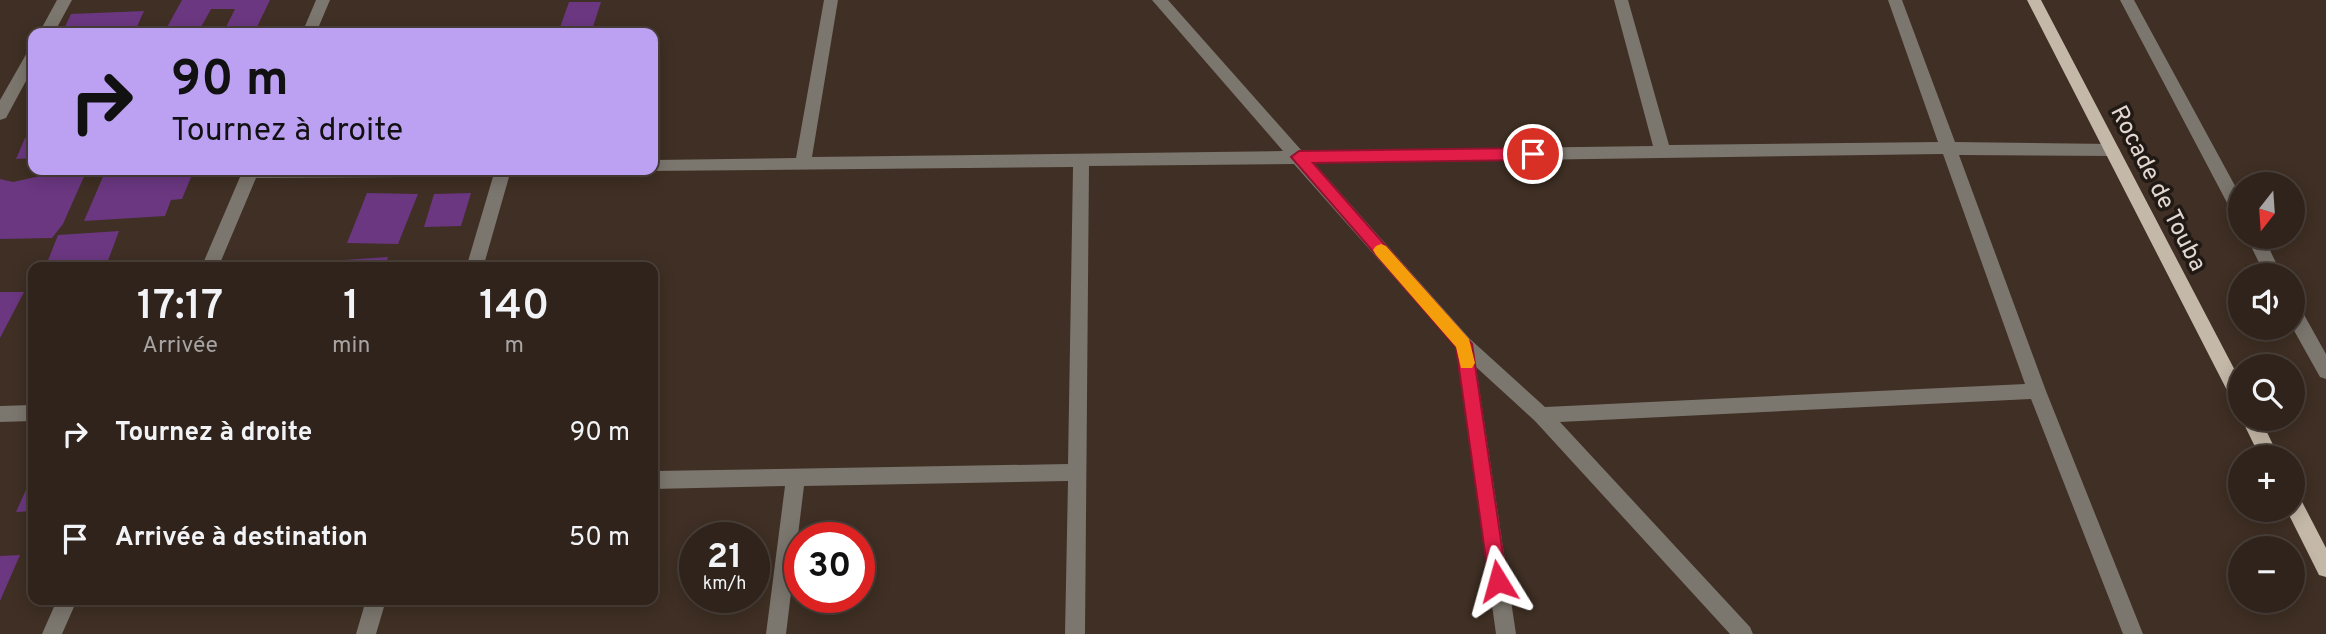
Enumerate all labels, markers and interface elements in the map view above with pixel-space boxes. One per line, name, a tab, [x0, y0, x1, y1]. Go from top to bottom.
text: 90 m	[171, 51, 289, 113]
icon: right	[56, 56, 147, 147]
street label: Rocade de Touba	[2102, 101, 2212, 277]
text: Tournez à droite	[171, 112, 403, 152]
pin	[1503, 124, 1563, 184]
icon: arrive	[1514, 135, 1552, 173]
north arrow	[2228, 172, 2305, 248]
map controls	[2228, 172, 2305, 613]
button: sound	[2228, 263, 2305, 340]
text: 17:17	[137, 281, 223, 334]
text: 1	[343, 281, 359, 334]
text: 140	[479, 281, 549, 334]
text: Arrivée	[142, 332, 218, 361]
text: min	[332, 332, 370, 361]
text: m	[504, 332, 524, 361]
button: search	[2228, 354, 2305, 431]
icon: right	[56, 415, 94, 453]
text: Tournez à droite	[115, 417, 312, 450]
text: 90 m	[570, 417, 630, 450]
button: +	[2228, 445, 2305, 522]
icon: arrive	[56, 520, 94, 558]
text: Arrivée à destination	[115, 522, 368, 555]
text: 50 m	[569, 522, 630, 555]
speed limit sign: 30	[784, 522, 875, 613]
text: 21	[707, 536, 742, 580]
button: −	[2228, 536, 2305, 613]
position arrow	[1461, 544, 1535, 618]
text: km/h	[703, 573, 746, 596]

